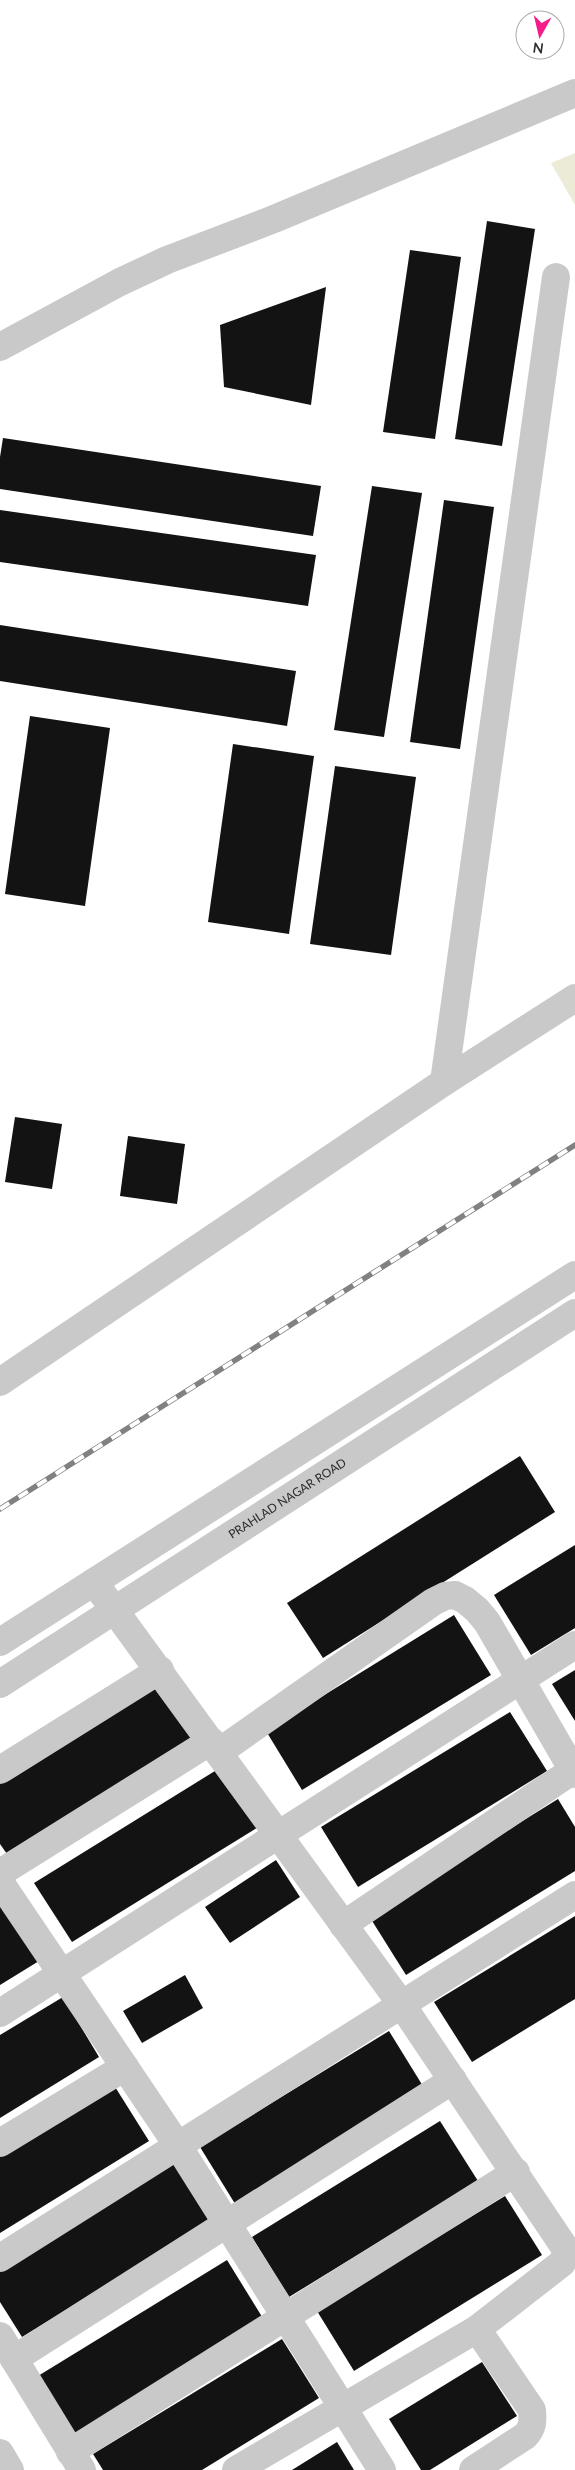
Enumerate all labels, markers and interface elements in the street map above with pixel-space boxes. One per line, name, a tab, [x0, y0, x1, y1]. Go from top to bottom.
north arrow	[515, 10, 565, 60]
text: N	[532, 39, 545, 58]
street label: PRAHLAD NAGAR ROAD	[225, 1455, 349, 1542]

